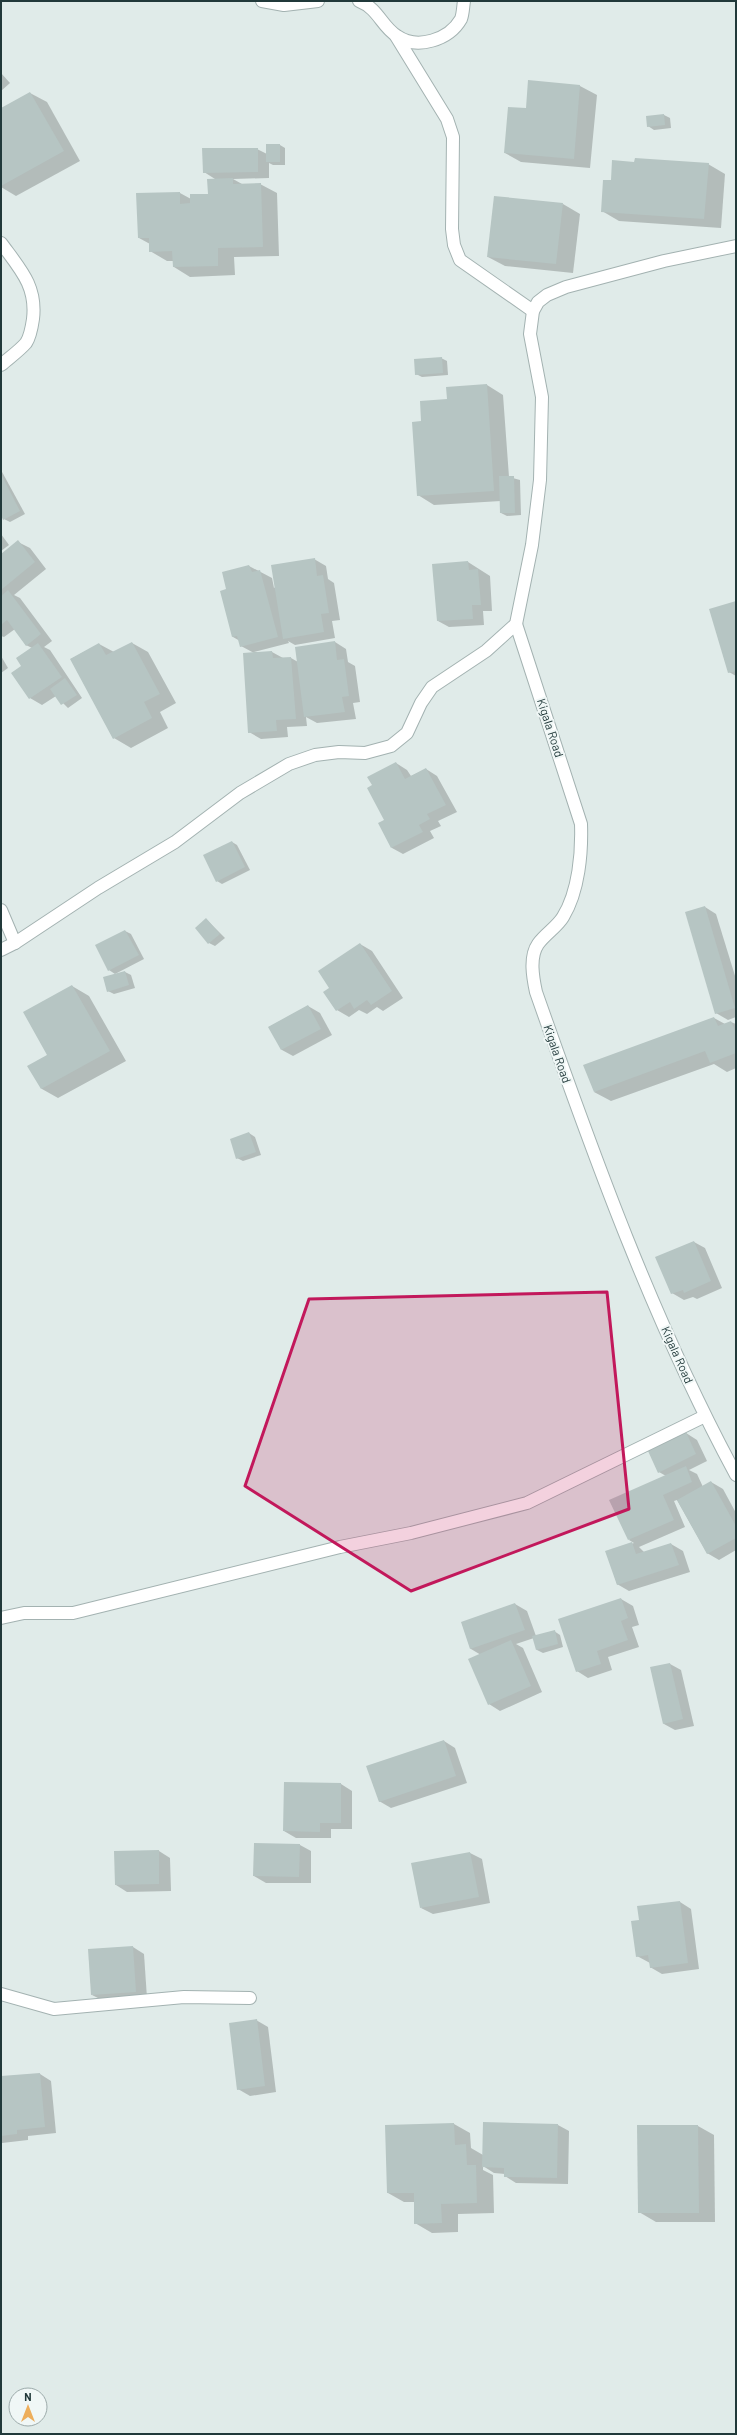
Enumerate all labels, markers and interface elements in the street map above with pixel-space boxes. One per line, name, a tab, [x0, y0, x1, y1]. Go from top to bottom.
street label: Kigala Road	[535, 697, 567, 759]
street label: Kigala Road	[541, 1023, 574, 1085]
street label: Kigala Road	[659, 1324, 697, 1385]
north arrow	[8, 2387, 48, 2427]
text: N	[24, 2390, 32, 2403]

